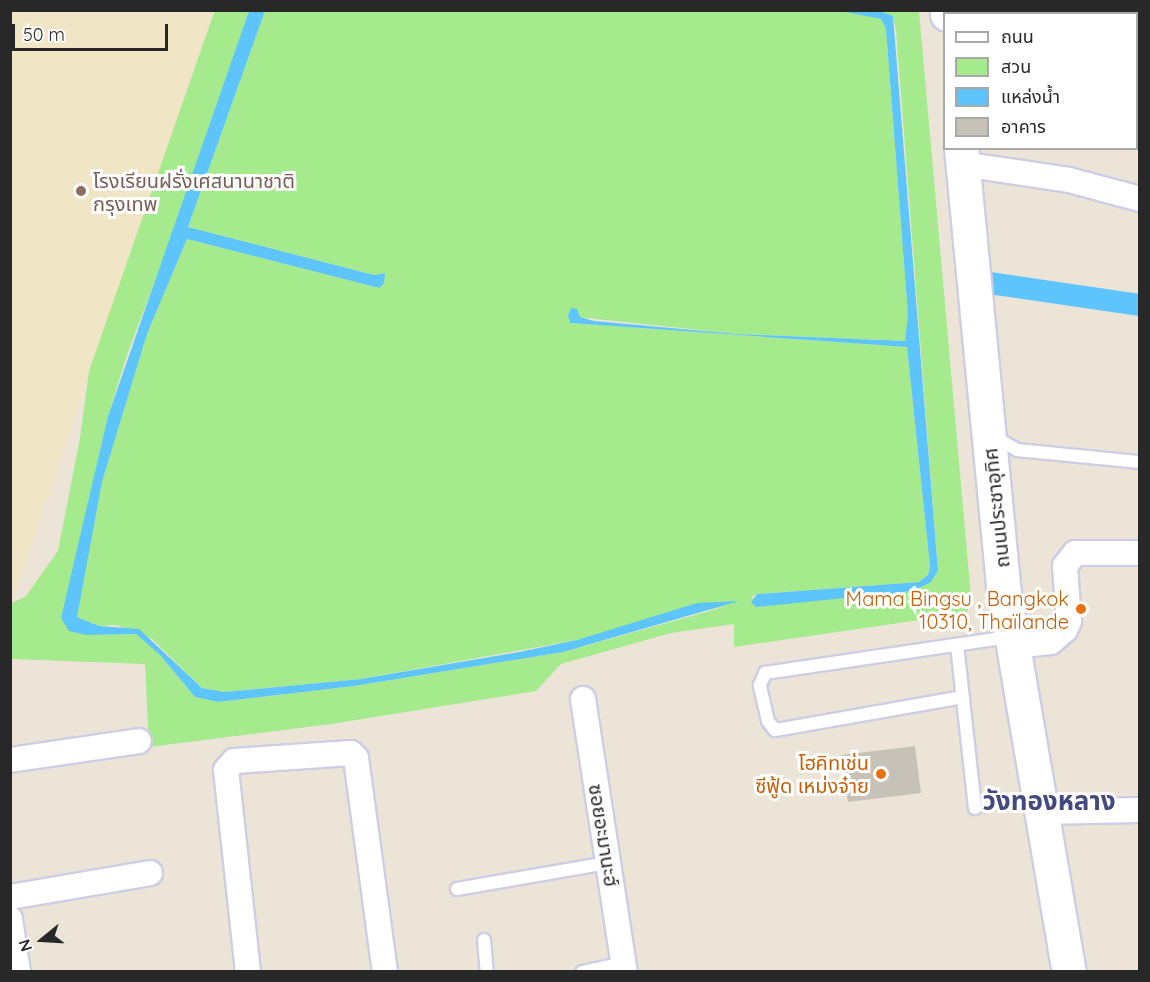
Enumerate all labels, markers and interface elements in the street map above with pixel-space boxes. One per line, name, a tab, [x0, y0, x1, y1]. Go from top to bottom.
scale bar	[15, 12, 171, 50]
legend	[943, 12, 1138, 150]
text: 50 m	[23, 23, 65, 46]
text: ถนน	[1001, 25, 1034, 48]
text: สวน	[1001, 55, 1031, 78]
text: แหล่งน้ำ	[1001, 85, 1060, 108]
text: อาคาร	[1001, 115, 1046, 138]
place label: โรงเรียนฝรั่งเศสนานาชาติ กรุงเทพ	[93, 168, 295, 215]
marker: โรงเรียนฝรั่งเศสนานาชาติ กรุงเทพ	[74, 184, 88, 198]
street label: ถนนประชาอุทิศ	[978, 447, 1014, 569]
place label: Mama Bingsu , Bangkok 10310, Thaïlande	[846, 586, 1069, 633]
marker: Mama Bingsu , Bangkok 10310, Thaïlande	[1074, 602, 1088, 616]
place label: โฮคิทเช่น ซีฟู้ด เหม่งจ๋าย	[755, 750, 869, 797]
marker: โฮคิทเช่น ซีฟู้ด เหม่งจ๋าย	[874, 767, 888, 781]
street label: ซอยอะมานะฮ์	[584, 782, 624, 888]
district label: วังทองหลาง	[982, 785, 1116, 817]
north arrow	[12, 910, 72, 970]
text: N	[14, 937, 36, 954]

